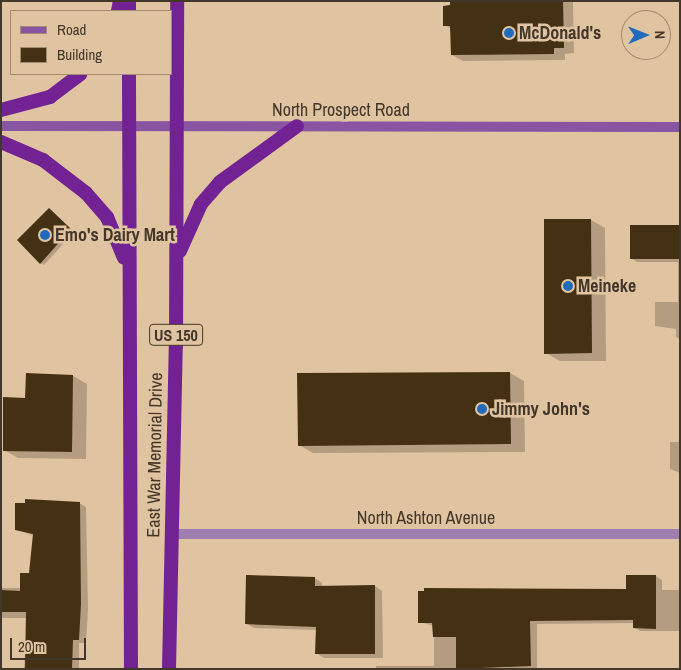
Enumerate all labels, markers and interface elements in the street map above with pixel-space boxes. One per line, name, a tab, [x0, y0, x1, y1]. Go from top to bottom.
legend	[10, 10, 172, 75]
north arrow	[621, 10, 671, 60]
text: Road	[57, 19, 86, 40]
place label: McDonald's	[519, 22, 601, 44]
marker: McDonald's	[503, 27, 515, 39]
text: N	[651, 30, 669, 39]
text: Building	[57, 44, 102, 65]
street label: North Prospect Road	[272, 99, 410, 121]
place label: Emo's Dairy Mart	[55, 224, 175, 246]
marker: Emo's Dairy Mart	[39, 229, 51, 241]
place label: Meineke	[578, 275, 636, 297]
marker: Meineke	[562, 280, 574, 292]
road number: US 150	[148, 322, 204, 348]
street label: East War Memorial Drive	[143, 372, 167, 538]
place label: Jimmy John's	[492, 398, 590, 420]
marker: Jimmy John's	[476, 403, 488, 415]
street label: North Ashton Avenue	[356, 507, 496, 529]
scale bar	[12, 628, 89, 660]
text: 20 m	[18, 636, 45, 657]

